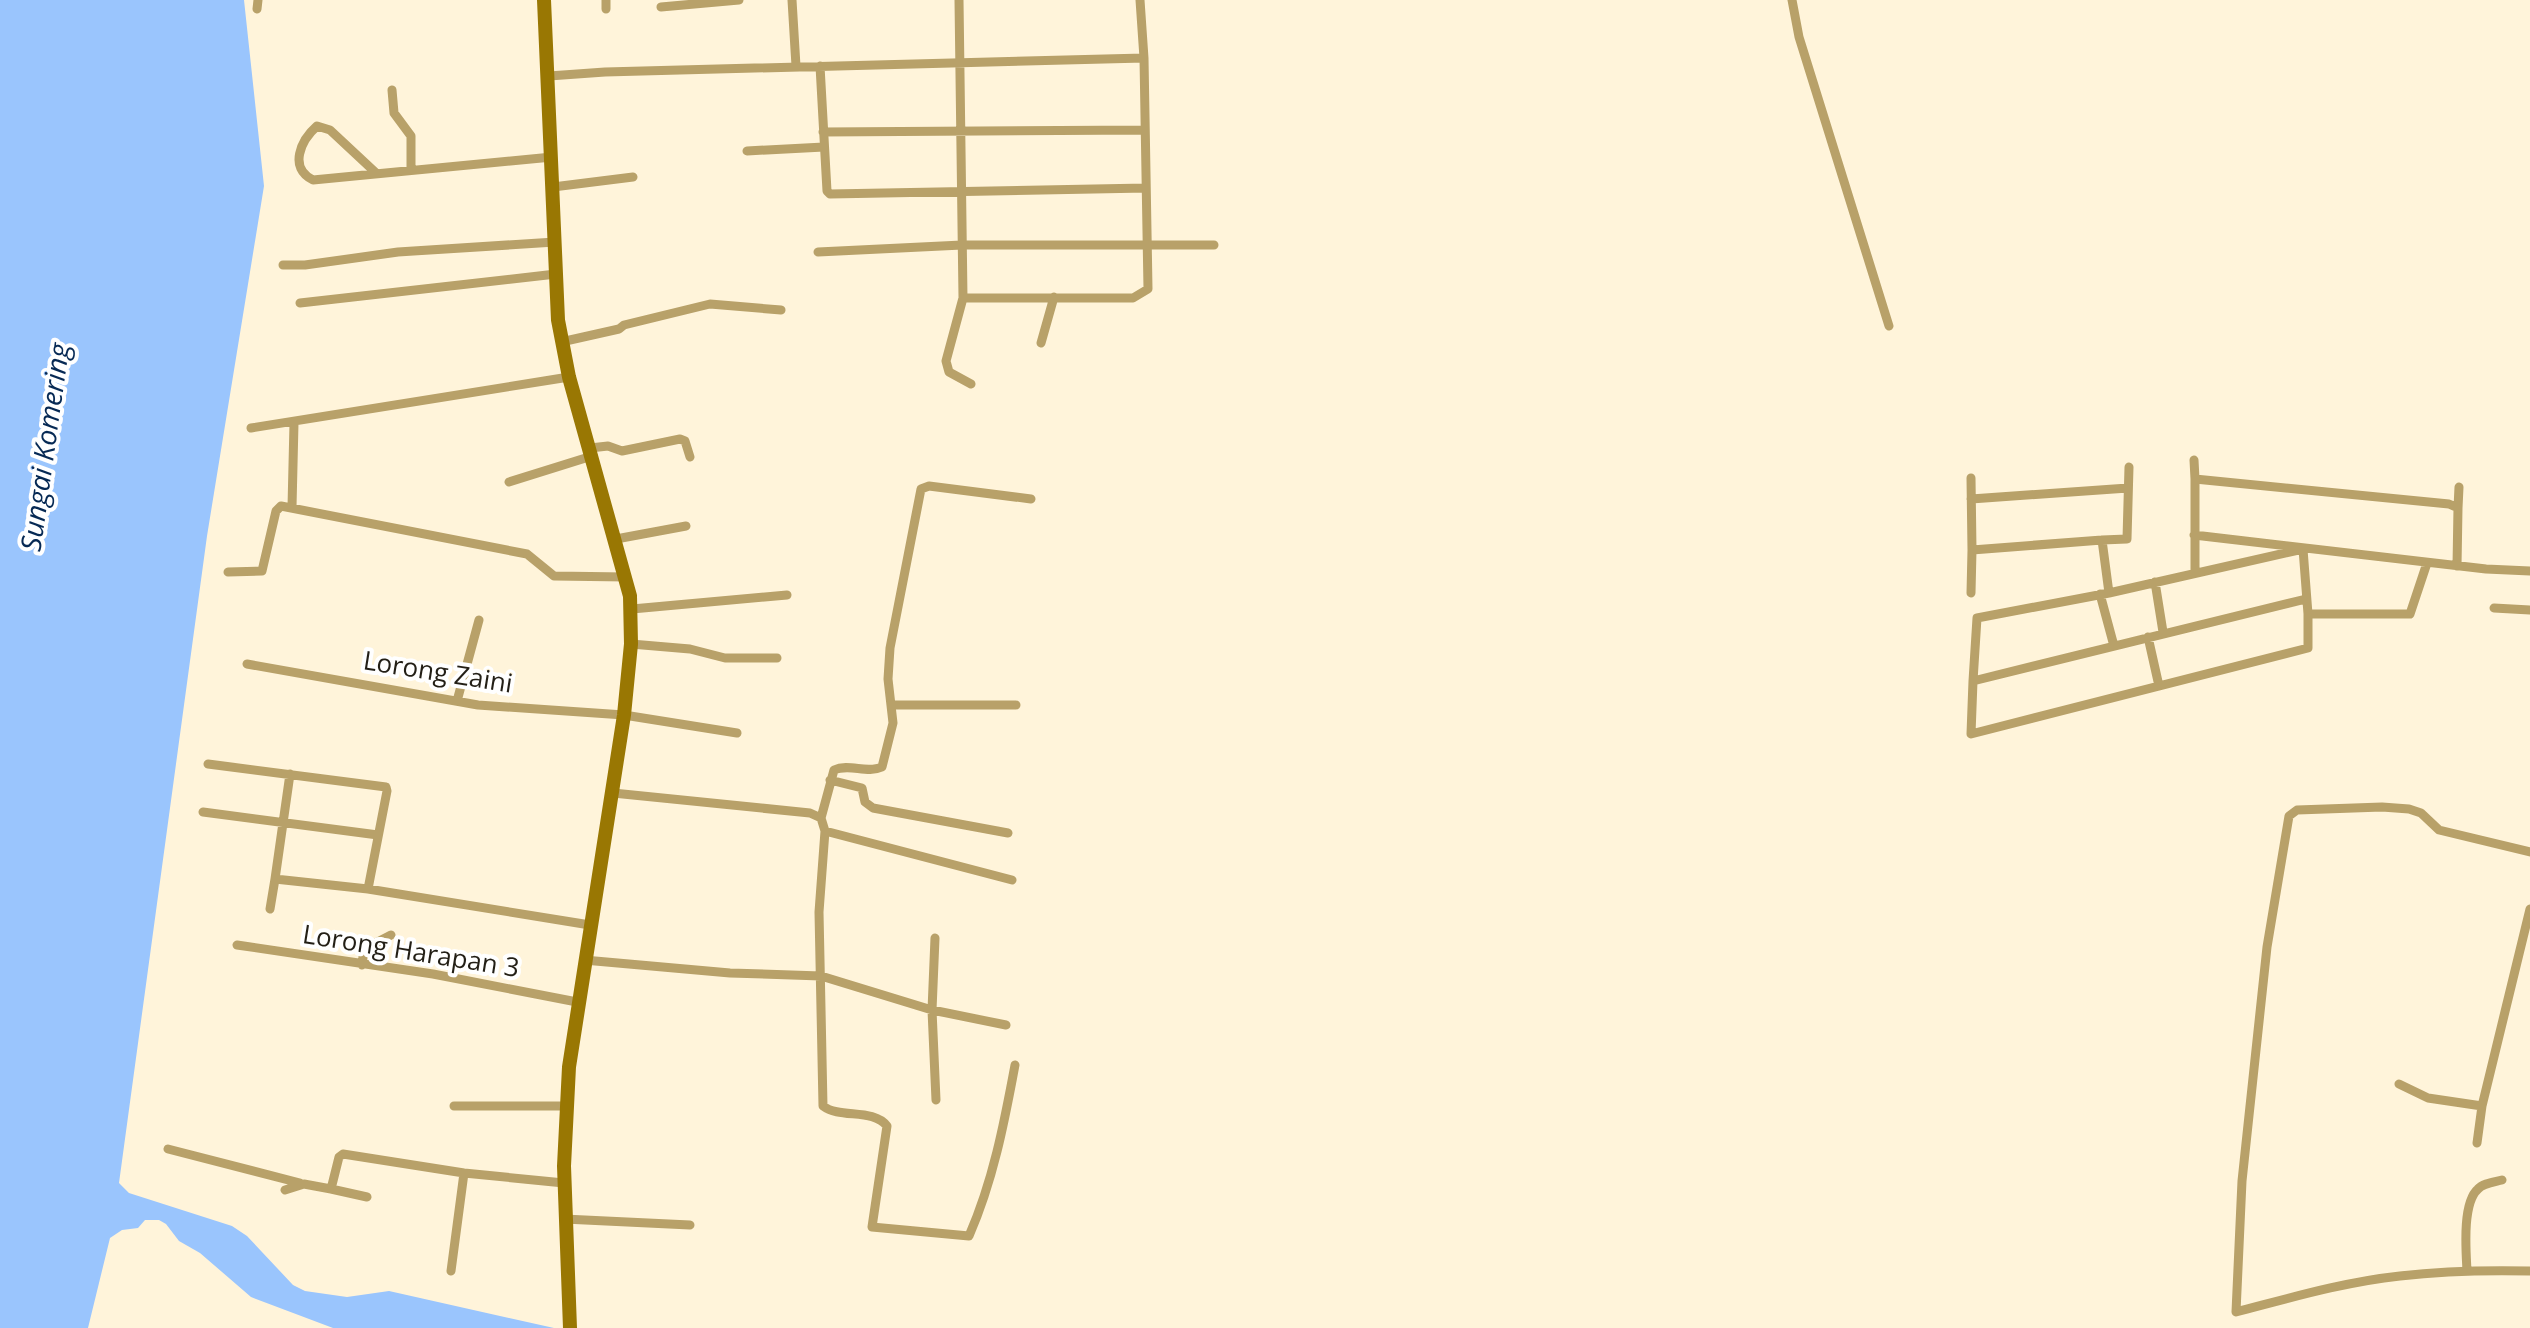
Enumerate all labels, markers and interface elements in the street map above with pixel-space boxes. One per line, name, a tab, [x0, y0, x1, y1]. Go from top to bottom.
water label: Sungai Komering	[11, 339, 78, 553]
street label: Lorong Zaini	[361, 641, 515, 701]
street label: Lorong Harapan 3	[300, 915, 522, 985]

